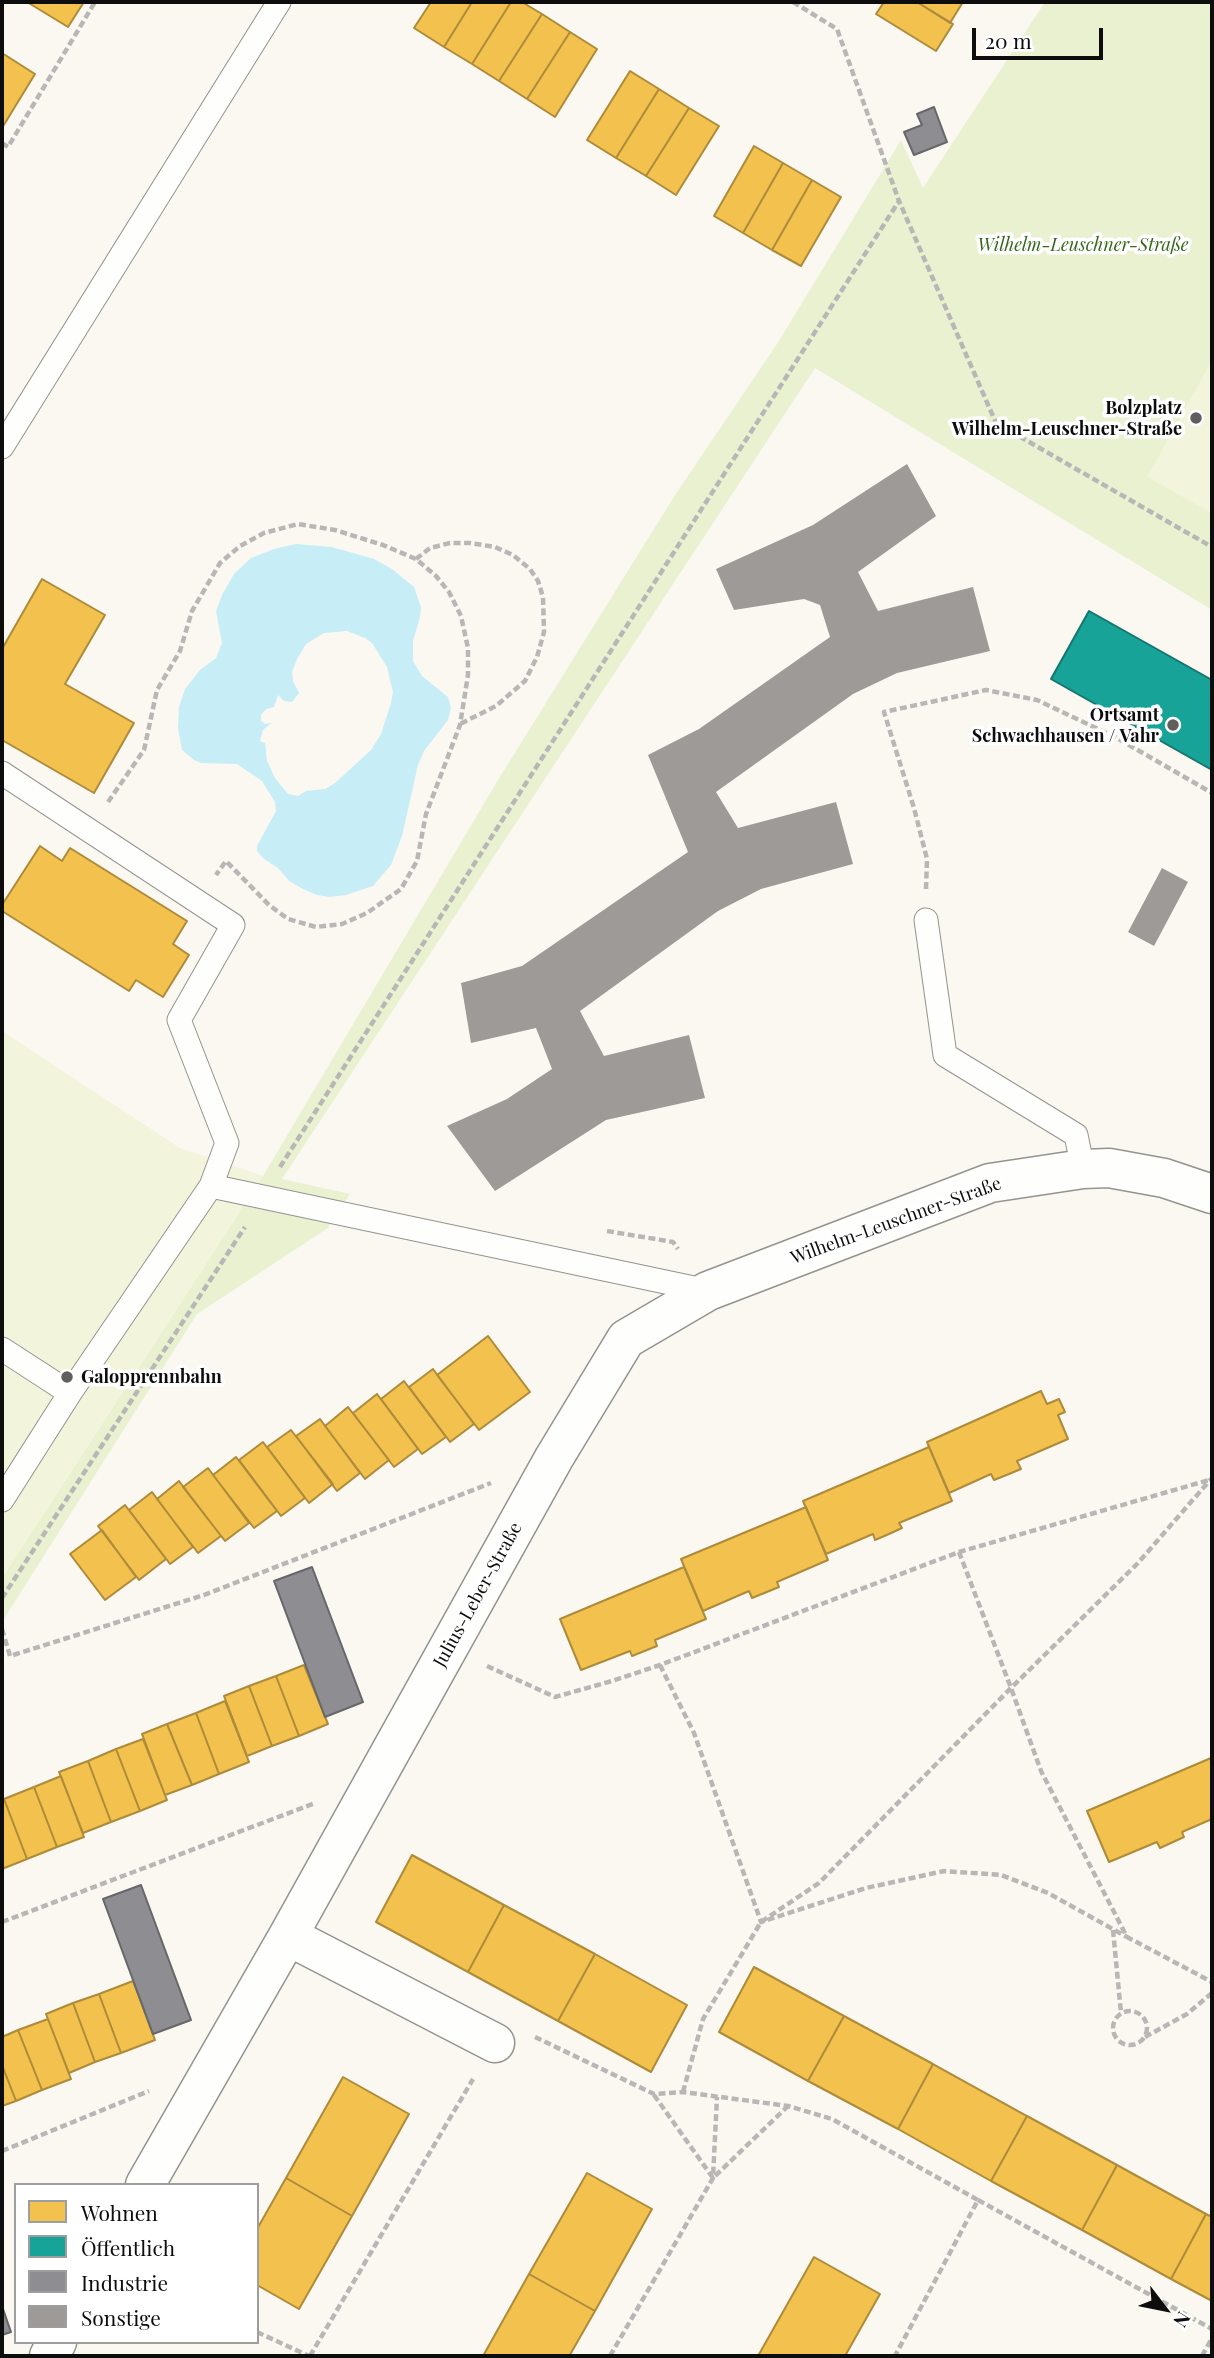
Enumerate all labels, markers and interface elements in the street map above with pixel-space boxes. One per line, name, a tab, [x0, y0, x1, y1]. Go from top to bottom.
scale bar	[976, 14, 1107, 58]
text: 20 m	[985, 26, 1032, 54]
park label: Wilhelm-Leuschner-Straße	[978, 234, 1188, 256]
place label: Bolzplatz Wilhelm-Leuschner-Straße	[952, 397, 1182, 440]
marker: Bolzplatz Wilhelm-Leuschner-Straße	[1188, 410, 1204, 426]
place label: Ortsamt Schwachhausen / Vahr	[972, 704, 1159, 746]
marker: Ortsamt Schwachhausen / Vahr	[1165, 717, 1181, 733]
street label: Wilhelm-Leuschner-Straße	[788, 1173, 1004, 1269]
place label: Galopprennbahn	[81, 1366, 222, 1388]
marker: Galopprennbahn	[59, 1369, 75, 1385]
street label: Julius-Leber-Straße	[429, 1519, 527, 1671]
legend	[14, 2183, 259, 2344]
text: Wohnen	[81, 2198, 158, 2226]
text: Öffentlich	[81, 2233, 175, 2261]
text: Industrie	[81, 2268, 168, 2296]
north arrow	[1130, 2274, 1200, 2344]
text: Sonstige	[81, 2303, 161, 2331]
text: N	[1168, 2307, 1197, 2333]

